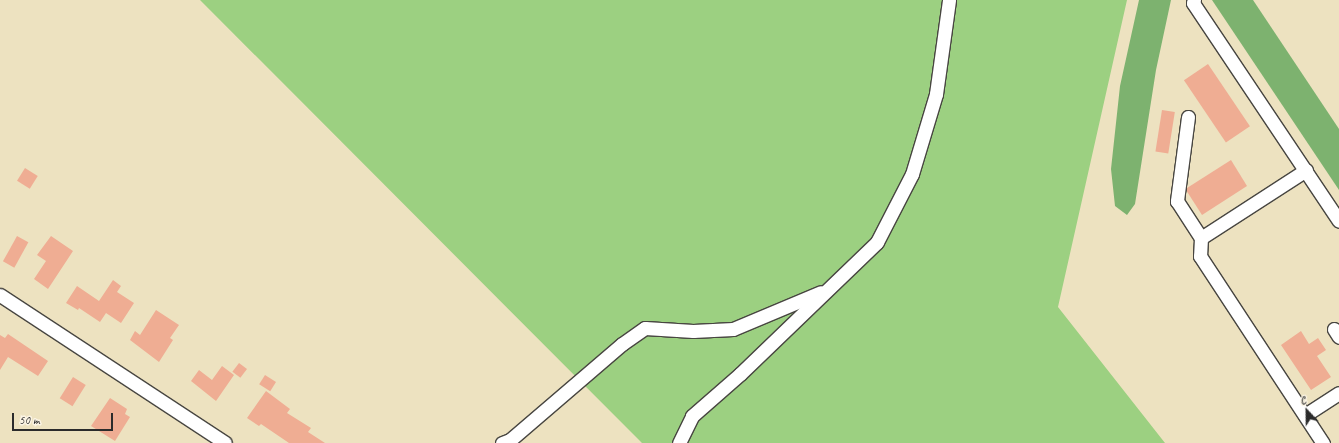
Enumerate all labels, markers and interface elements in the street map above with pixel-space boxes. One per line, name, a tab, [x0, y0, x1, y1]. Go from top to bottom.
north arrow	[1287, 391, 1327, 431]
text: С	[1297, 392, 1308, 407]
scale bar	[14, 405, 115, 431]
text: 50 m	[19, 412, 39, 428]

